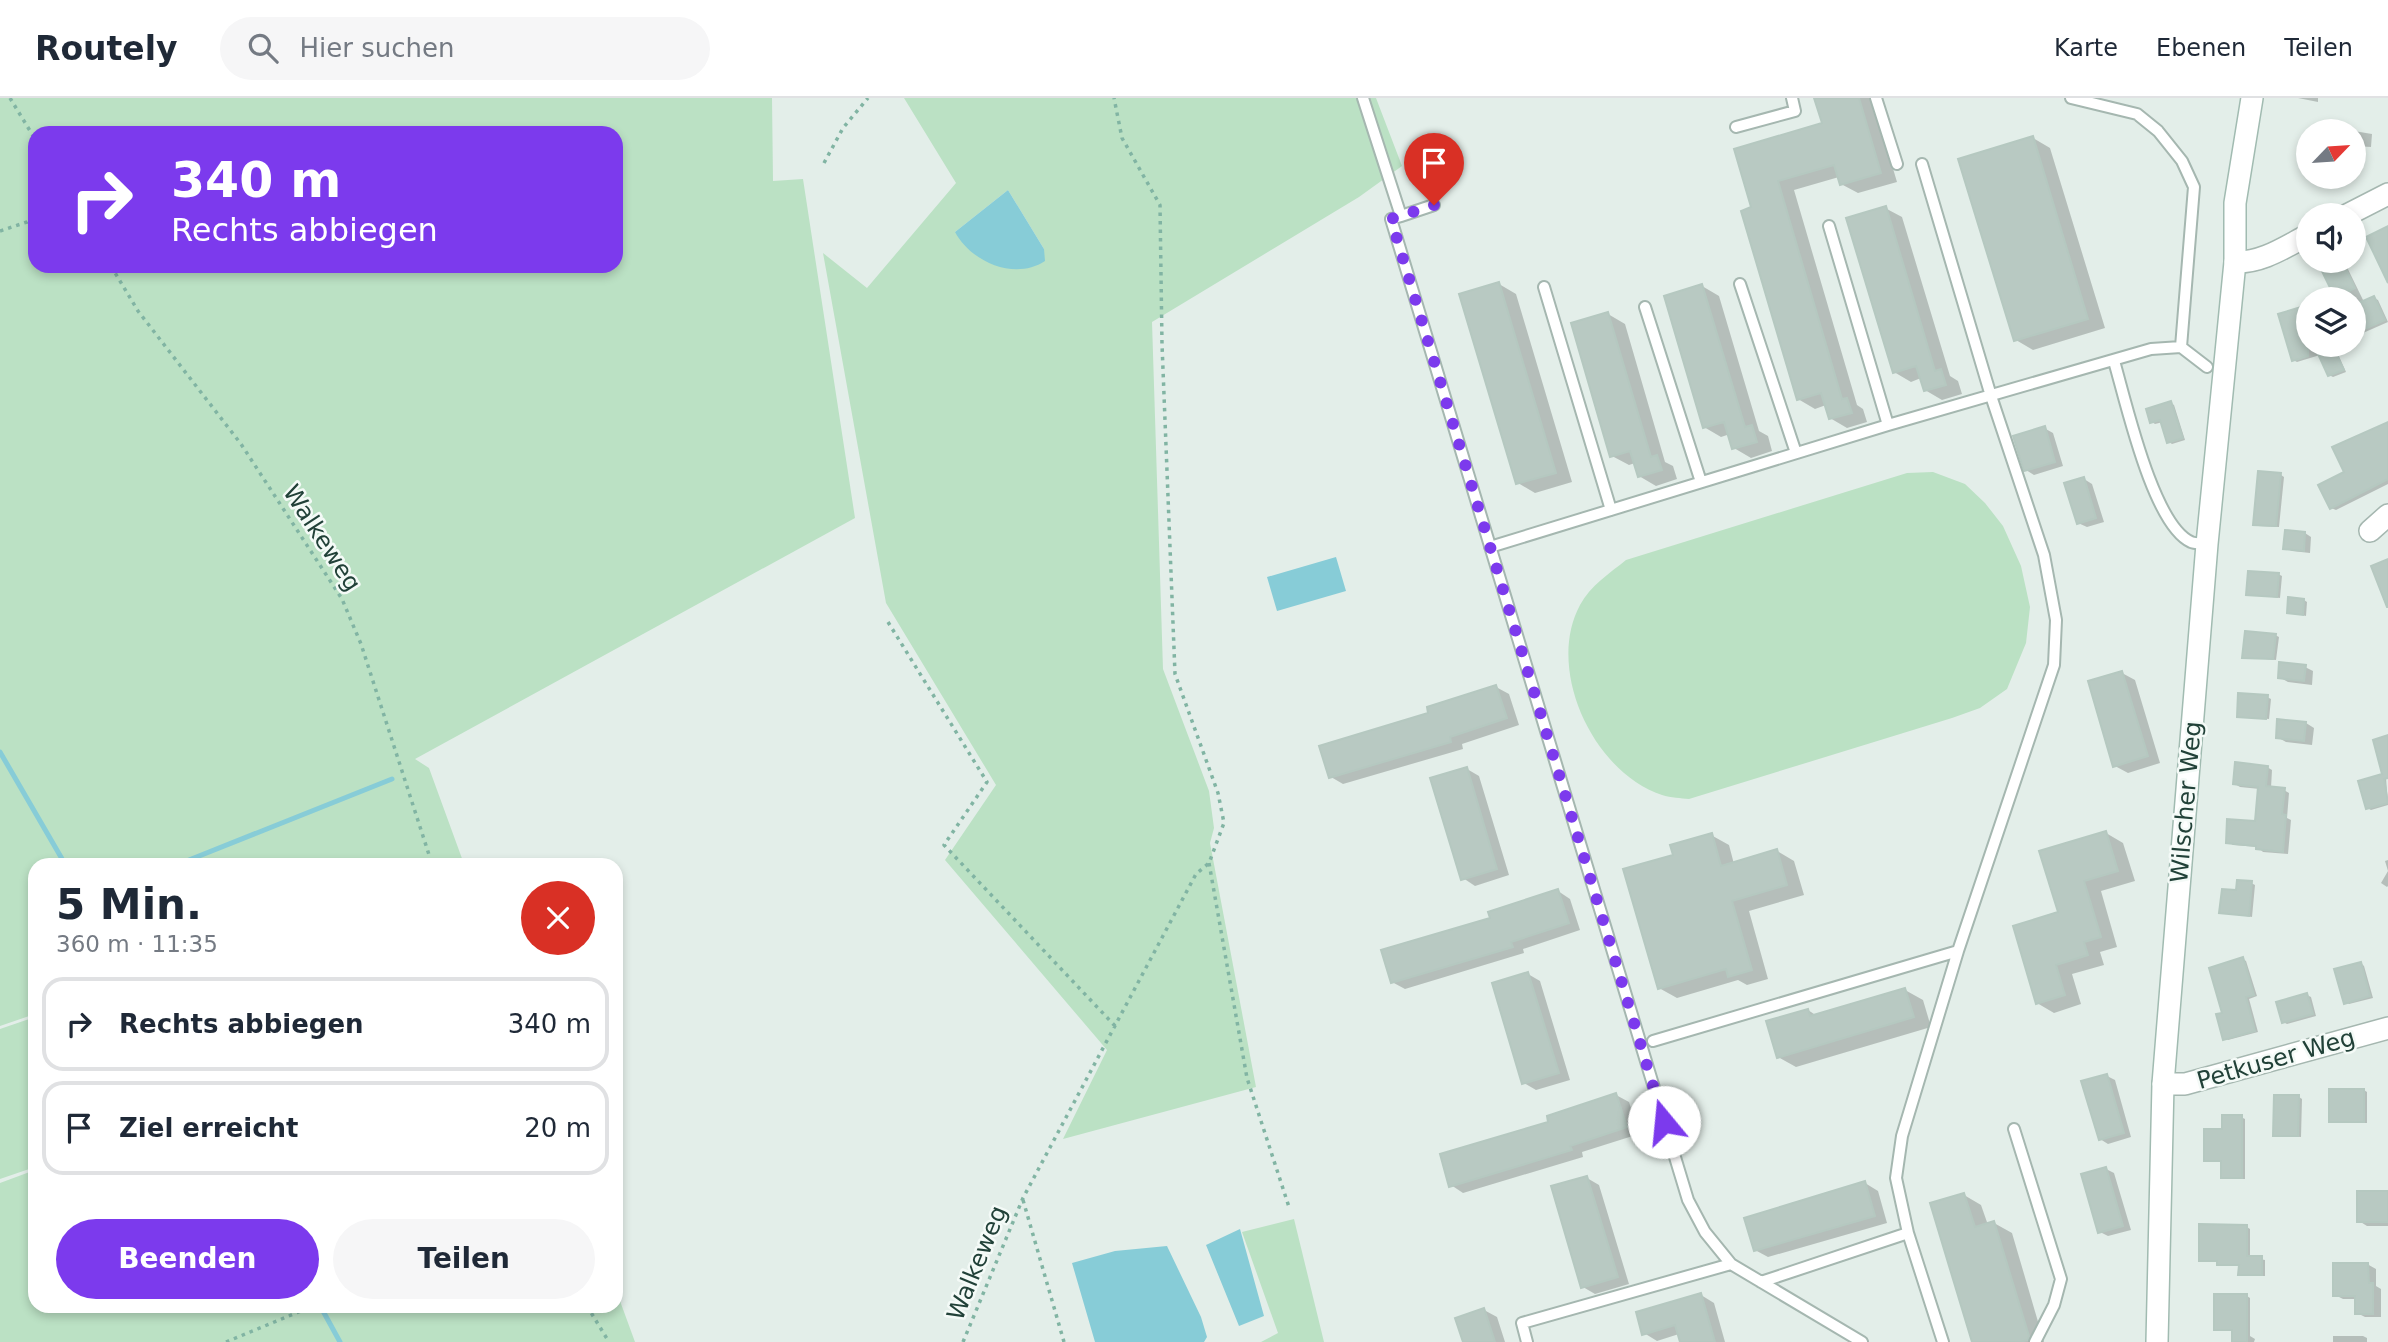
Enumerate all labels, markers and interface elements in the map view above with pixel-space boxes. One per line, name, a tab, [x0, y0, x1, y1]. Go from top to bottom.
search box	[220, 17, 710, 80]
text: Routely	[35, 29, 178, 68]
icon: search	[244, 29, 282, 67]
text: Hier suchen	[300, 33, 455, 63]
text: Karte	[2054, 34, 2118, 62]
text: Ebenen	[2156, 34, 2246, 62]
text: Teilen	[2284, 34, 2353, 62]
north arrow	[2296, 119, 2366, 189]
map controls	[2296, 119, 2366, 357]
pin	[1404, 133, 1464, 205]
icon: arrive	[1415, 144, 1453, 182]
text: 340 m	[171, 152, 341, 209]
icon: right	[56, 154, 147, 245]
button: sound	[2296, 203, 2366, 273]
text: Rechts abbiegen	[171, 211, 438, 249]
button: layers	[2296, 287, 2366, 357]
street label: Walkeweg	[277, 480, 367, 596]
street label: Wilscher Weg	[2165, 720, 2207, 884]
text: 5 Min.	[56, 880, 202, 929]
button: close	[521, 881, 595, 955]
text: 360 m · 11:35	[56, 931, 218, 957]
icon: right	[60, 1005, 98, 1043]
text: Rechts abbiegen	[119, 1009, 364, 1039]
text: 340 m	[508, 1009, 591, 1039]
street label: Petkuser Weg	[2194, 1023, 2358, 1095]
position arrow	[1627, 1085, 1701, 1159]
icon: arrive	[60, 1109, 98, 1147]
text: Ziel erreicht	[119, 1113, 299, 1143]
text: 20 m	[524, 1113, 591, 1143]
street label: Walkeweg	[941, 1202, 1013, 1324]
button: Beenden	[56, 1219, 319, 1299]
button: Teilen	[333, 1219, 595, 1299]

